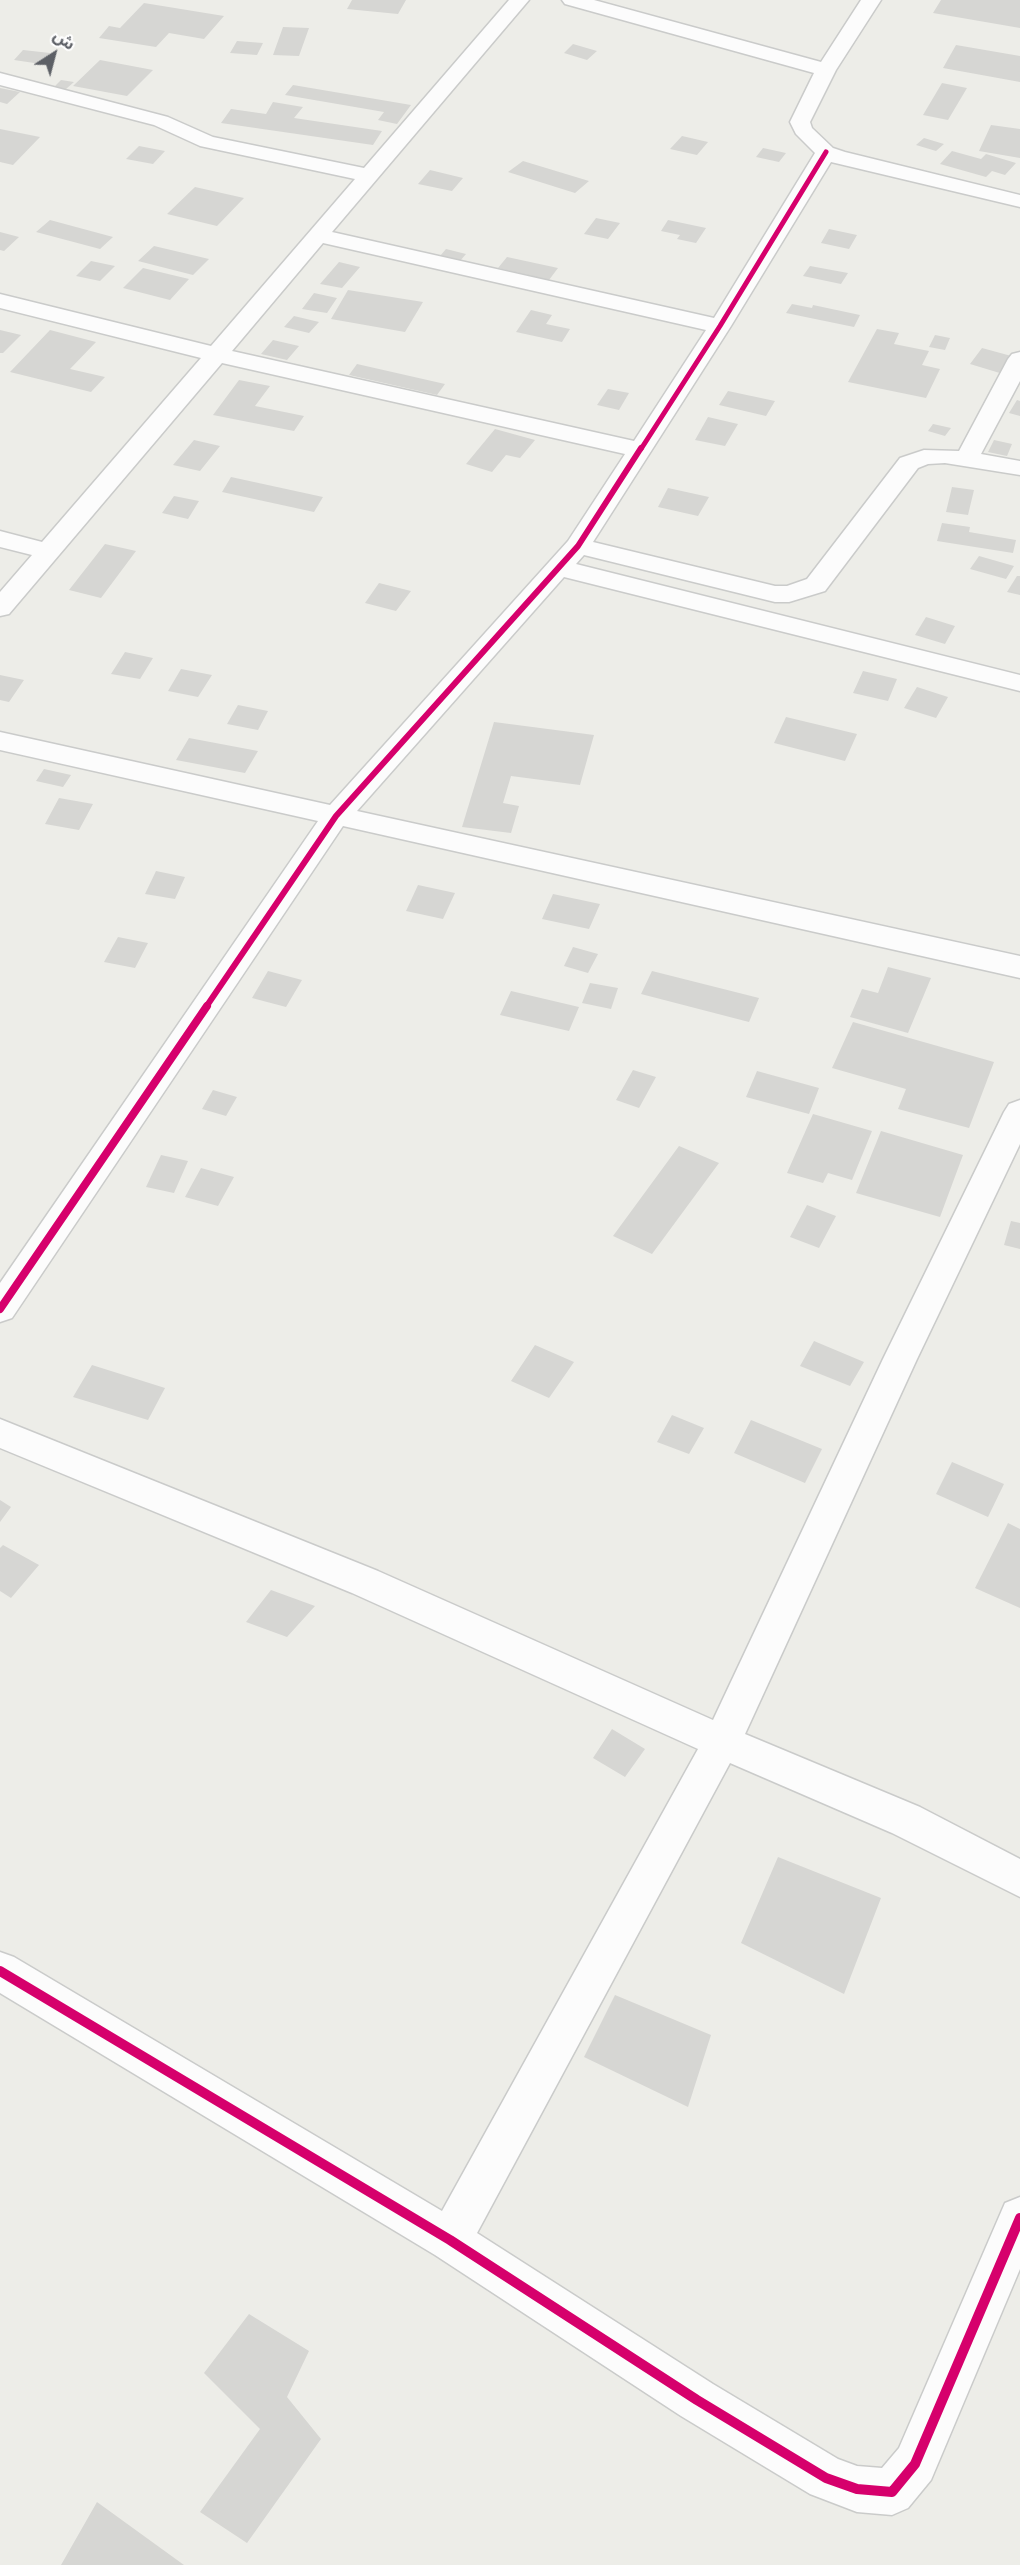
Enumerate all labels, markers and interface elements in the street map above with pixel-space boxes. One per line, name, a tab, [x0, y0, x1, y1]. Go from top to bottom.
north arrow	[24, 24, 84, 84]
text: ش	[50, 26, 79, 53]

